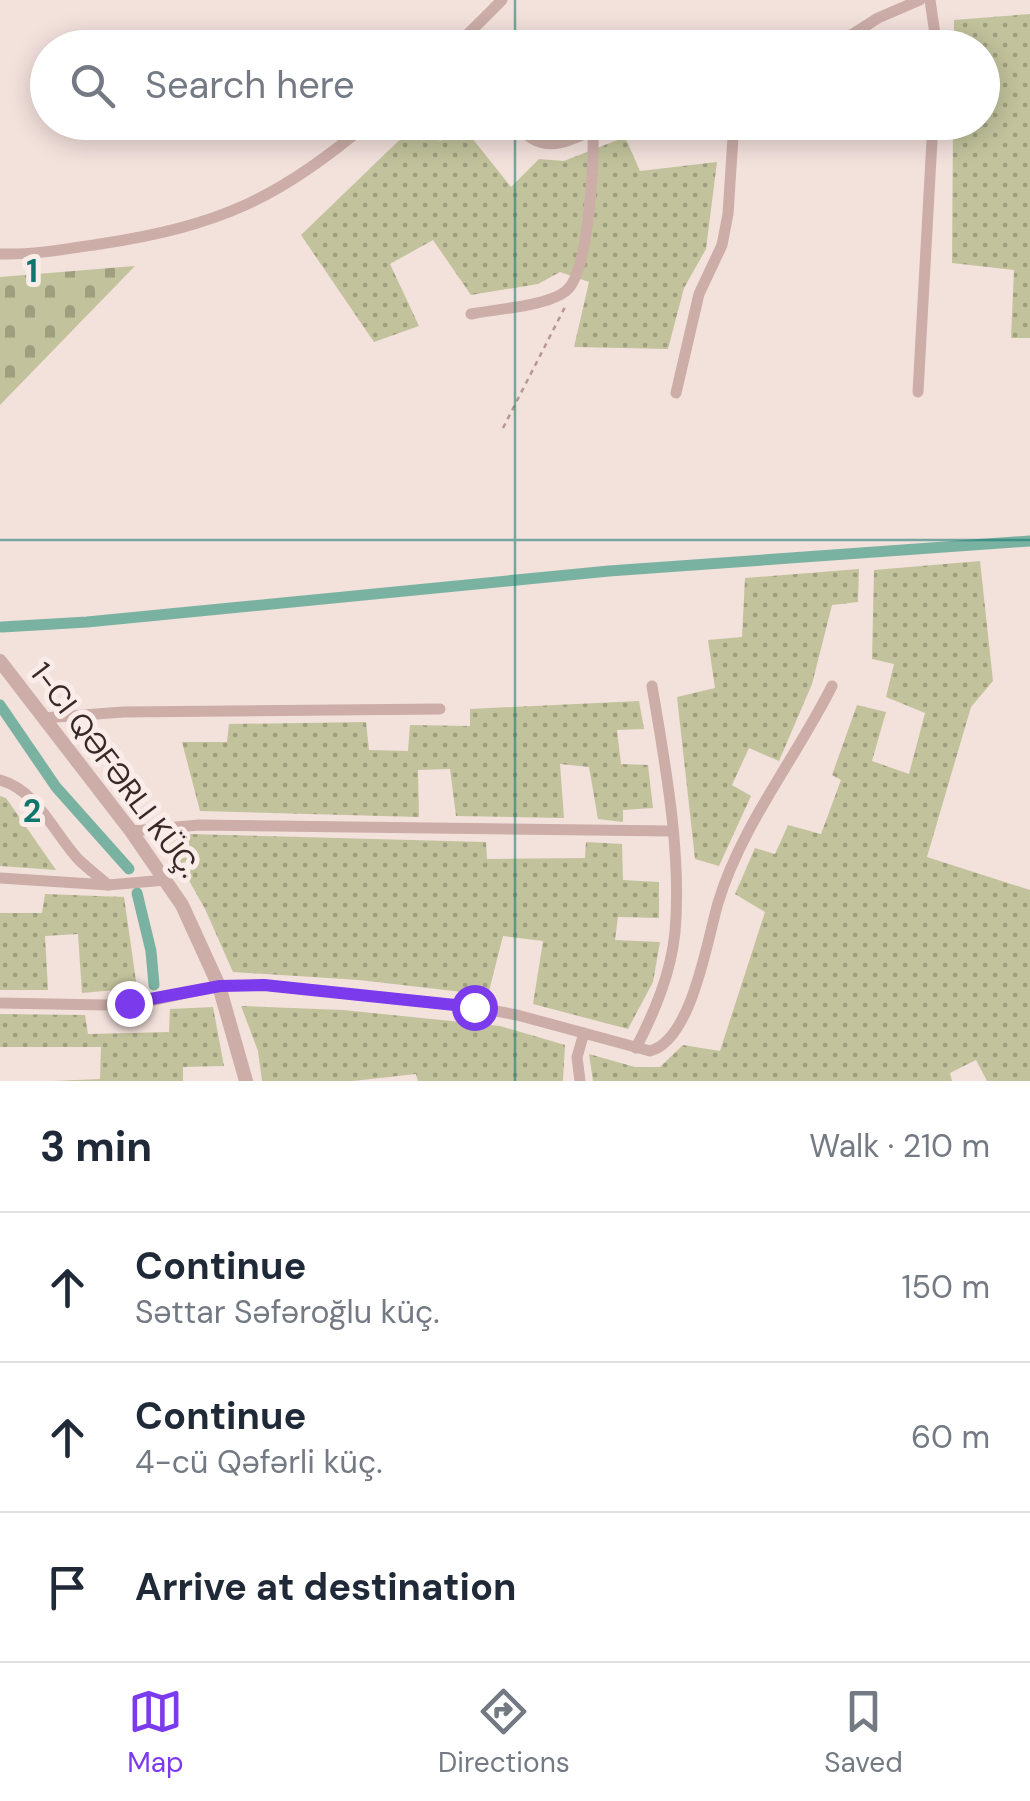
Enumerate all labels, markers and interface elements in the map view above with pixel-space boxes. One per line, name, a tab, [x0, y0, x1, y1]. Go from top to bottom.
search box	[30, 30, 1000, 140]
icon: search	[65, 58, 120, 113]
text: Search here	[145, 60, 355, 110]
text: 1	[26, 250, 38, 292]
street label: 1-CI QƏFƏRLI KÜÇ.	[22, 654, 209, 885]
text: 2	[23, 790, 41, 832]
route end	[107, 981, 153, 1027]
route start	[452, 985, 498, 1031]
text: 3 min	[40, 1119, 152, 1174]
text: Walk · 210 m	[809, 1125, 990, 1167]
text: Continue	[135, 1241, 306, 1291]
icon: ahead	[40, 1260, 95, 1315]
text: 150 m	[902, 1266, 990, 1308]
text: Səttar Səfəroğlu küç.	[135, 1291, 440, 1333]
text: Continue	[135, 1391, 306, 1441]
icon: ahead	[40, 1410, 95, 1465]
text: 60 m	[911, 1416, 990, 1458]
text: 4-cü Qəfərli küç.	[135, 1441, 383, 1483]
icon: arrive	[40, 1560, 95, 1615]
text: Arrive at destination	[135, 1562, 517, 1612]
tab: Map	[127, 1684, 184, 1781]
tab: Directions	[438, 1684, 570, 1781]
tab: Saved	[824, 1684, 903, 1781]

